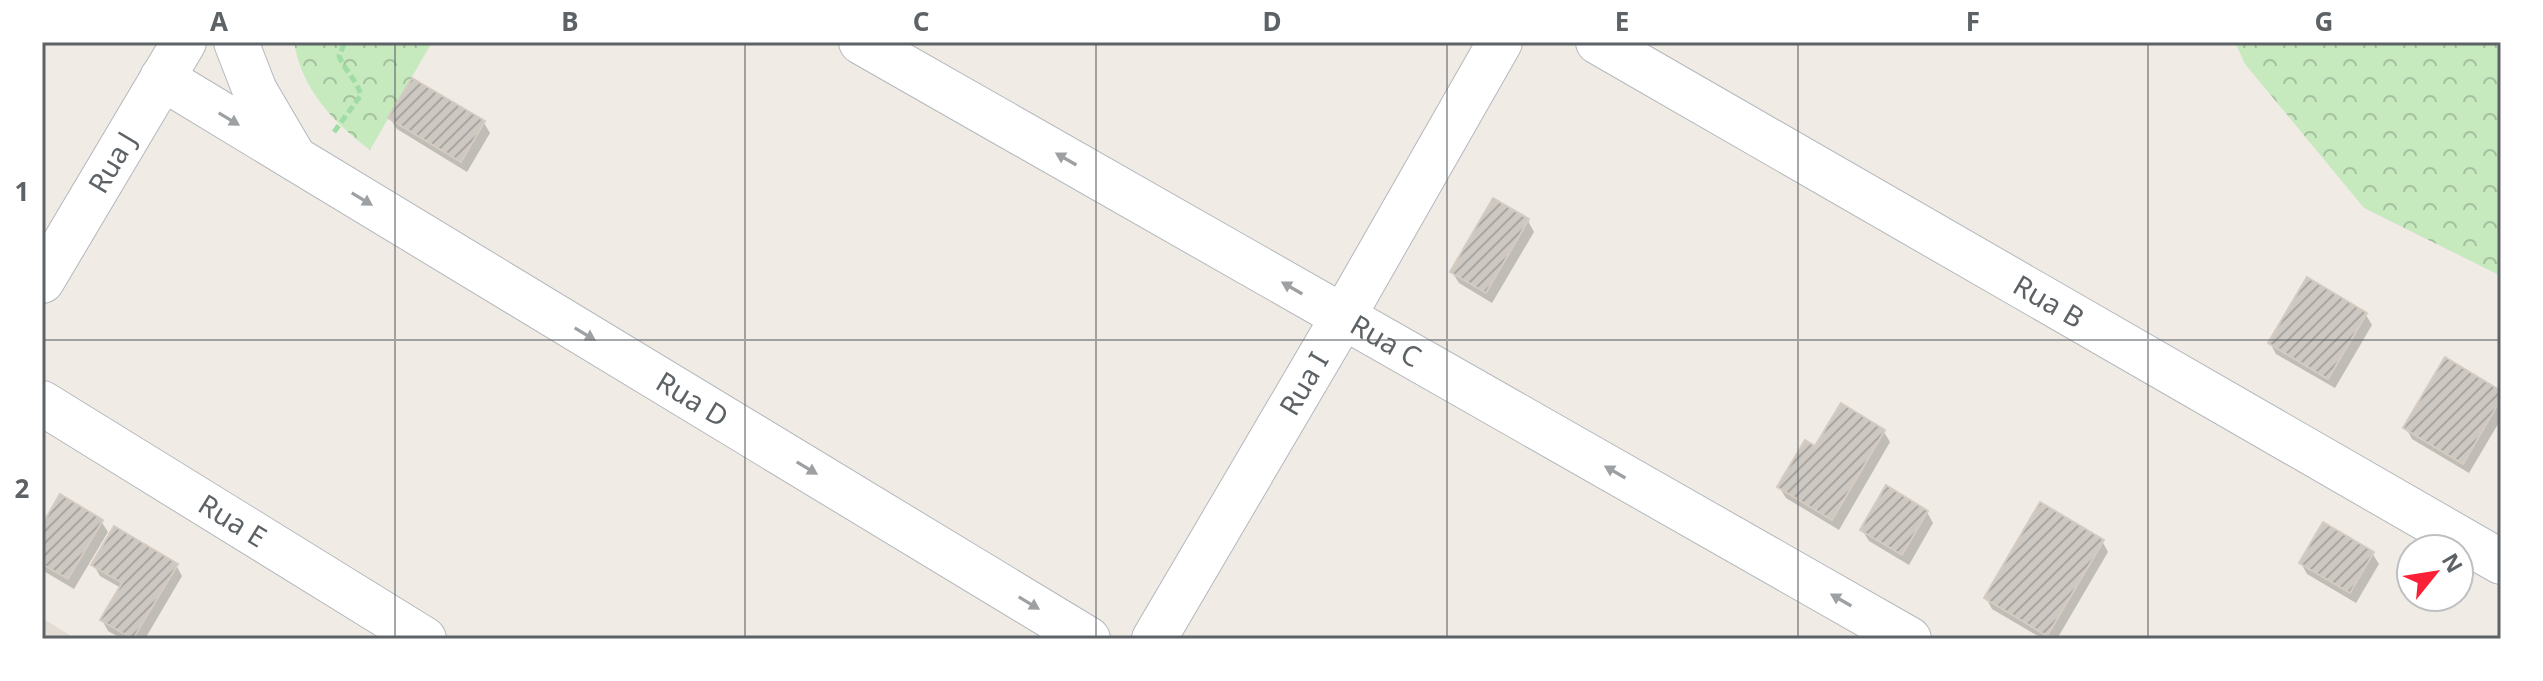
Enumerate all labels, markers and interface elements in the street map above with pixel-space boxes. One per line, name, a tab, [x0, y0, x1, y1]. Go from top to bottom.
text: A	[210, 3, 228, 39]
text: B	[561, 3, 579, 39]
text: C	[913, 3, 929, 39]
text: D	[1262, 3, 1282, 39]
text: E	[1615, 3, 1629, 39]
text: F	[1966, 3, 1980, 39]
text: G	[2315, 3, 2333, 39]
one-way arrow	[218, 111, 240, 125]
street label: Rua J	[79, 124, 145, 200]
one-way arrow	[1055, 152, 1077, 166]
text: 1	[15, 173, 29, 209]
one-way arrow	[351, 192, 373, 206]
street label: Rua B	[2007, 265, 2092, 336]
one-way arrow	[1281, 281, 1303, 295]
street label: Rua C	[1344, 305, 1428, 375]
one-way arrow	[574, 327, 596, 341]
street label: Rua I	[1270, 345, 1336, 422]
street label: Rua D	[650, 362, 736, 435]
one-way arrow	[796, 461, 818, 475]
one-way arrow	[1604, 465, 1627, 479]
text: 2	[15, 470, 30, 506]
street label: Rua E	[192, 484, 274, 555]
north arrow	[2395, 533, 2475, 613]
text: N	[2436, 547, 2471, 578]
one-way arrow	[1830, 594, 1853, 607]
one-way arrow	[1018, 596, 1040, 610]

